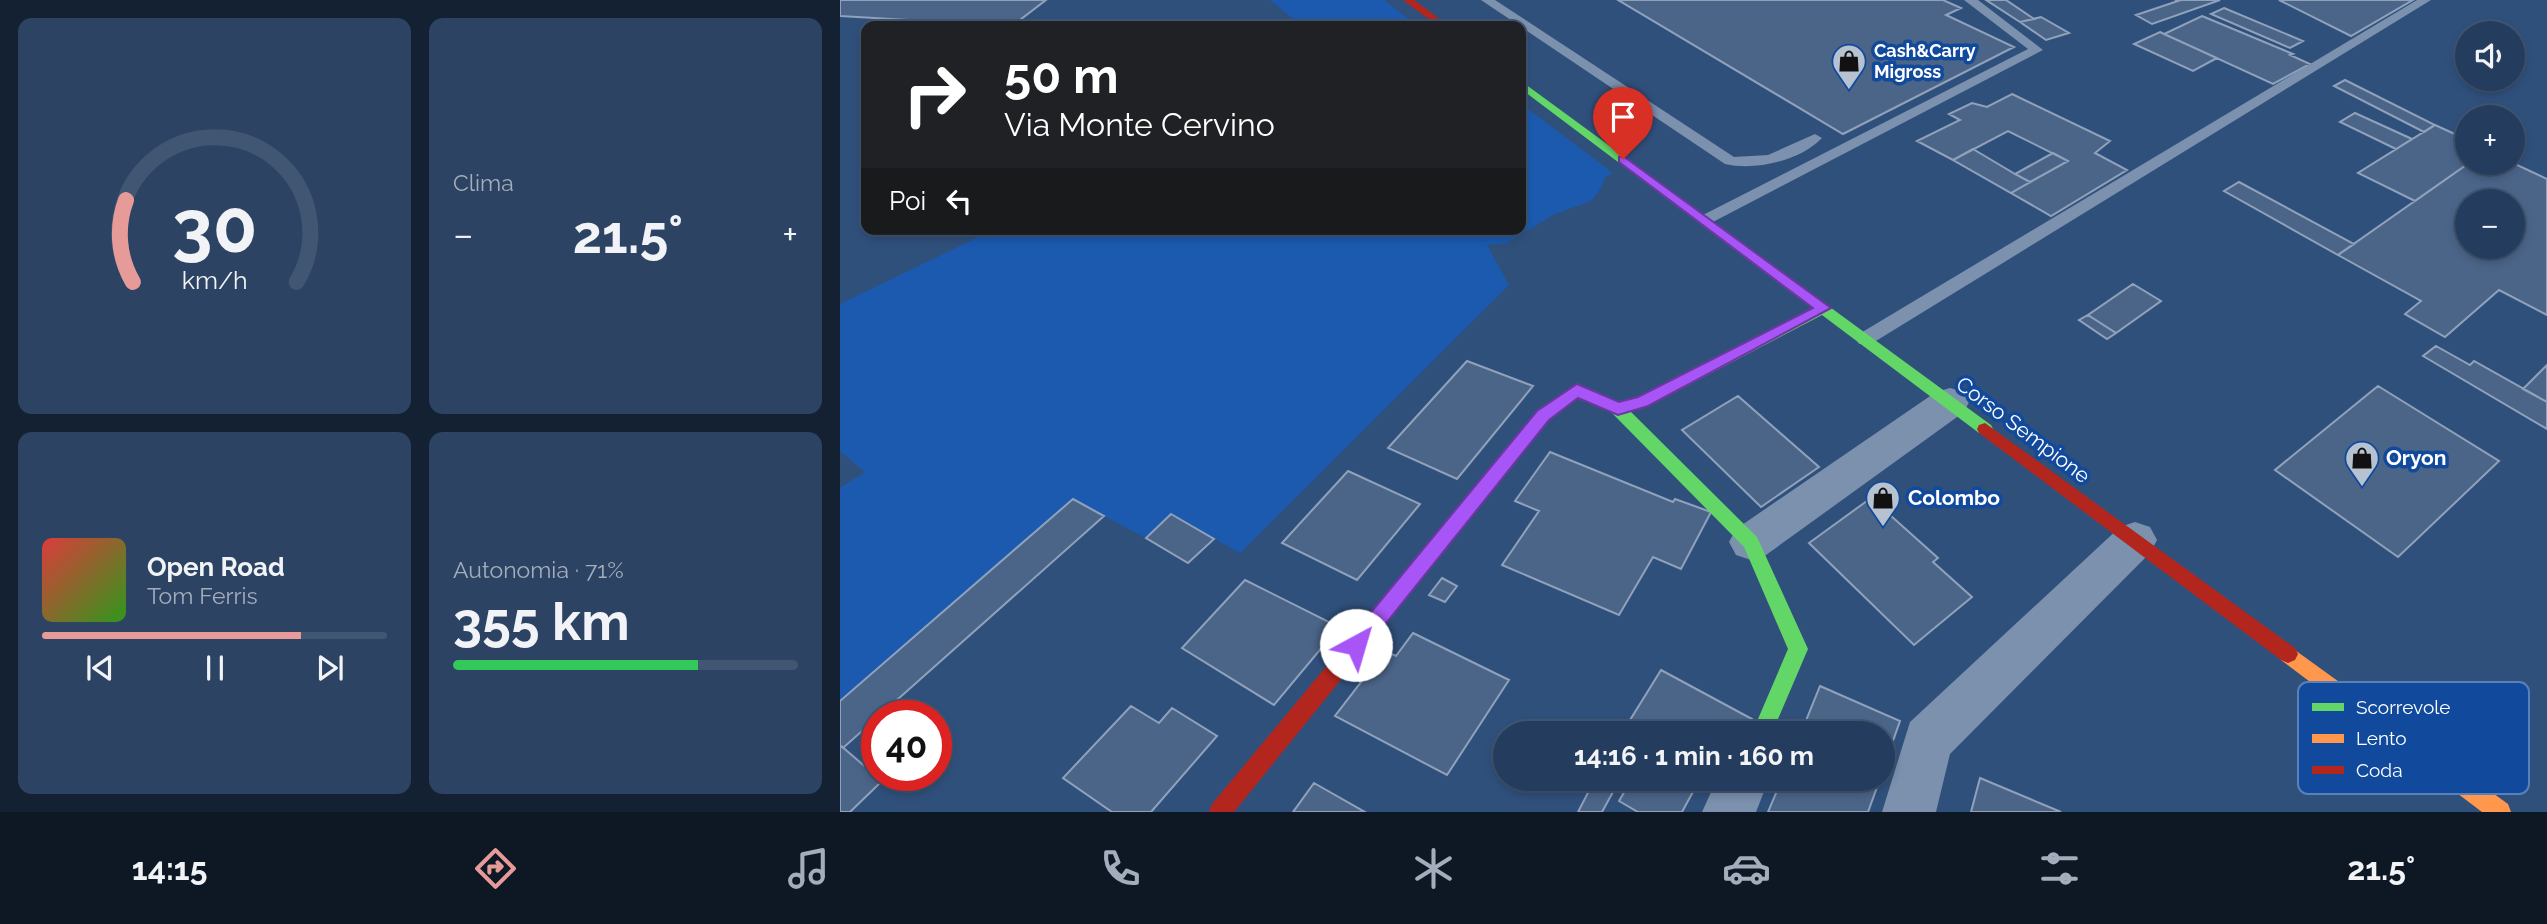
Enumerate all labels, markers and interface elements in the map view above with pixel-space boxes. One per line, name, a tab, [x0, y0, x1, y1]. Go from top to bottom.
map controls	[2455, 21, 2525, 259]
button: sound	[2455, 21, 2525, 91]
place label: Cash&Carry Migross	[1874, 40, 1976, 82]
shop icon: Cash&Carry Migross	[1830, 42, 1868, 91]
text: 50 m	[1004, 47, 1119, 104]
icon: right	[889, 49, 980, 140]
pin	[1593, 87, 1653, 159]
icon: arrive	[1604, 98, 1642, 136]
button: +	[2455, 105, 2525, 175]
text: Via Monte Cervino	[1004, 106, 1275, 143]
text: Clima	[453, 169, 514, 196]
icon: left	[940, 182, 978, 220]
text: 30	[172, 184, 257, 269]
text: Poi	[889, 186, 926, 216]
button: −	[2455, 189, 2525, 259]
text: 21.5°	[573, 204, 683, 265]
text: −	[453, 212, 473, 257]
text: +	[782, 212, 798, 257]
text: km/h	[182, 265, 247, 295]
street label: Corso Sempione	[1951, 371, 2095, 488]
shop icon: Oryon	[2343, 439, 2381, 488]
place label: Oryon	[2386, 445, 2447, 470]
shop icon: Colombo	[1864, 479, 1902, 528]
place label: Colombo	[1908, 485, 2000, 510]
text: Open Road	[147, 552, 285, 582]
text: Autonomia · 71%	[453, 556, 624, 583]
text: Tom Ferris	[147, 582, 258, 609]
text: 355 km	[453, 591, 630, 652]
position arrow	[1319, 608, 1393, 682]
icon: previous	[81, 649, 119, 687]
icon: pause	[196, 649, 234, 687]
icon: next	[311, 649, 349, 687]
legend	[2298, 682, 2529, 794]
text: Scorrevole	[2356, 696, 2451, 718]
speed limit sign: 40	[861, 700, 952, 791]
text: Lento	[2356, 727, 2407, 749]
text: 14:16 · 1 min · 160 m	[1574, 741, 1814, 771]
text: Coda	[2356, 759, 2403, 781]
icon: directions	[471, 844, 520, 893]
icon: music	[784, 844, 833, 893]
icon: phone	[1096, 844, 1145, 893]
icon: climate	[1409, 844, 1458, 893]
icon: car	[1722, 844, 1771, 893]
icon: filters	[2035, 844, 2084, 893]
text: 14:15	[132, 850, 207, 887]
text: 21.5°	[2347, 850, 2415, 887]

